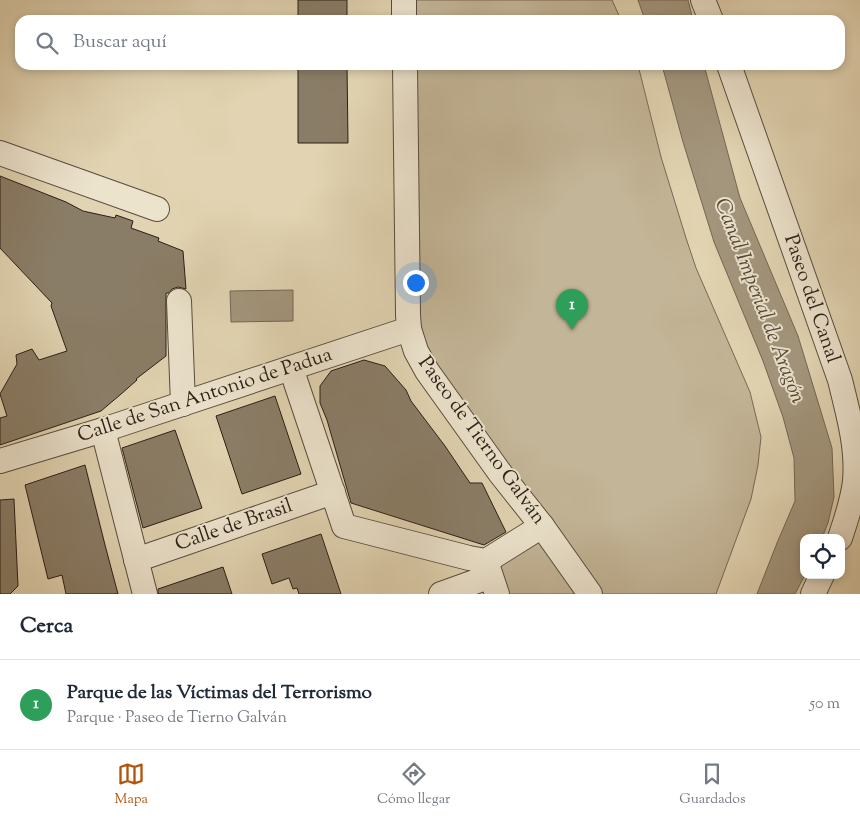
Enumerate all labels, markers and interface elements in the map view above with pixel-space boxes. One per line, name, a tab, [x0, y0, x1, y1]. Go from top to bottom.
search box	[15, 15, 845, 70]
icon: search	[33, 29, 61, 57]
text: Buscar aquí	[73, 29, 167, 56]
water label: Canal Imperial de Aragón	[706, 194, 812, 408]
street label: Paseo del Canal	[775, 231, 847, 368]
your location	[403, 270, 429, 296]
pin: 1	[556, 289, 588, 330]
street label: Calle de San Antonio de Padua	[74, 341, 336, 451]
street label: Paseo de Tierno Galván	[410, 351, 552, 531]
street label: Calle de Brasil	[171, 492, 297, 560]
map controls	[800, 534, 845, 579]
button: locate	[800, 534, 845, 579]
text: Cerca	[20, 612, 73, 642]
text: Parque de las Víctimas del Terrorismo	[67, 680, 372, 707]
text: 1	[33, 693, 39, 716]
text: 50 m	[809, 693, 840, 716]
text: Parque · Paseo de Tierno Galván	[67, 707, 287, 730]
tab: Mapa	[115, 760, 148, 810]
tab: Cómo llegar	[377, 760, 450, 810]
tab: Guardados	[679, 760, 745, 810]

